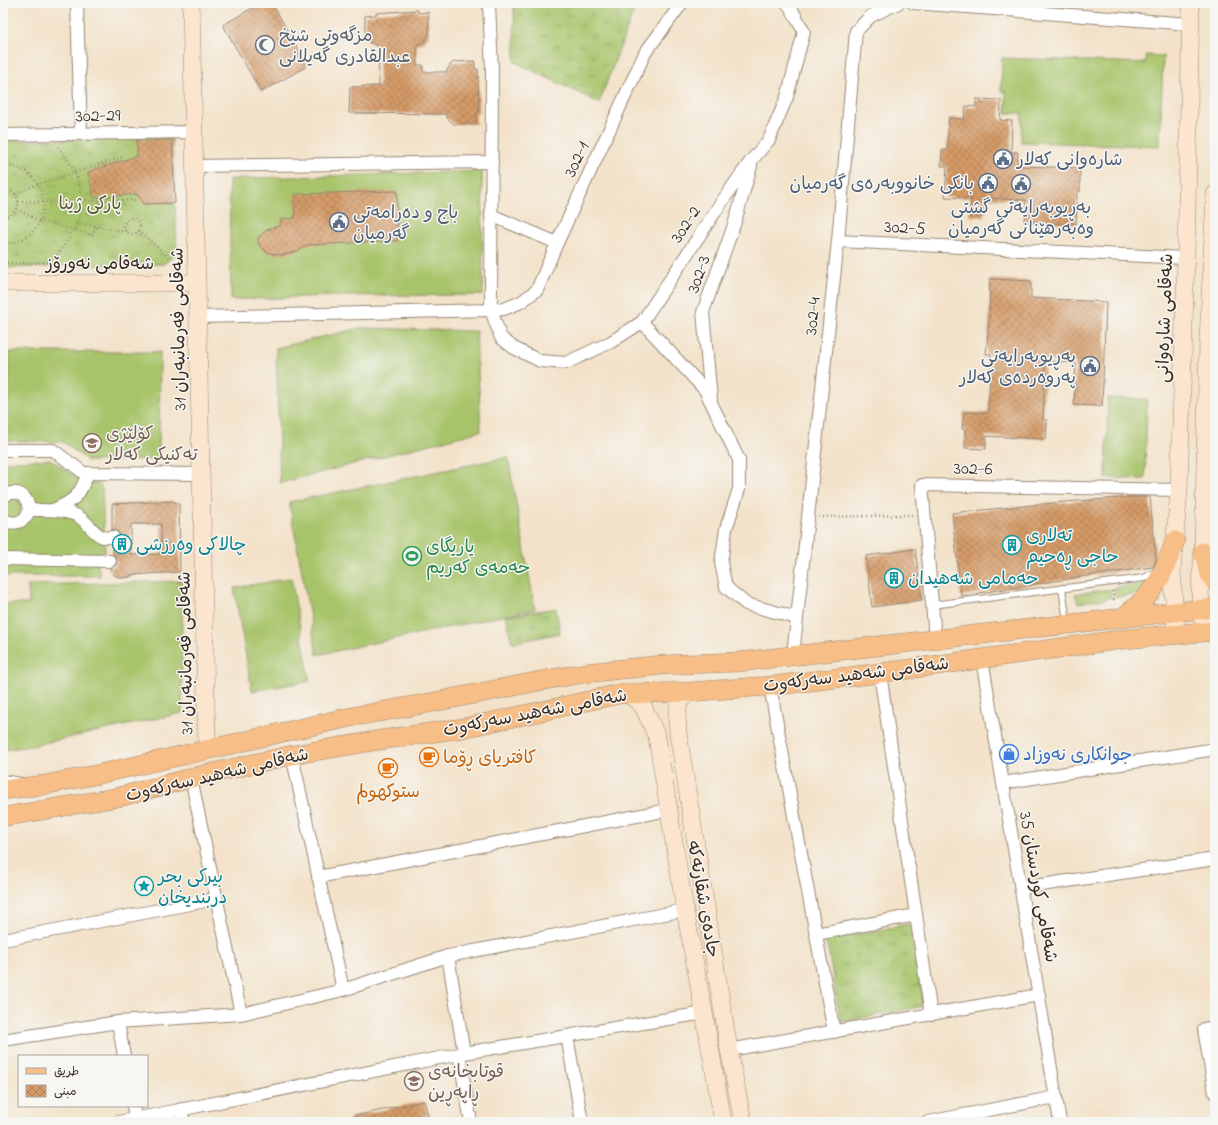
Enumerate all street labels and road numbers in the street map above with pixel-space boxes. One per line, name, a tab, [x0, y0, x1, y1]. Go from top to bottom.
street label: 302-29	[75, 104, 121, 130]
street label: 302-1	[558, 138, 597, 182]
street label: 302-2	[665, 201, 708, 249]
street label: 302-5	[884, 215, 926, 243]
street label: شەقامی فەرمانبەران 31	[166, 247, 194, 411]
street label: شەقامی نەورۆز	[44, 252, 154, 278]
street label: 302-3	[681, 252, 718, 297]
street label: شەقامی شارەوانی	[1151, 253, 1181, 383]
street label: 302-4	[799, 295, 829, 337]
street label: 302-6	[953, 457, 993, 483]
street label: شەقامی فەرمانبەران 31	[173, 571, 201, 735]
street label: شەقامی شەهید سەرکەوت	[762, 652, 951, 700]
street label: شەقامی شەهید سەرکەوت	[441, 683, 630, 745]
street label: شەقامی شەهید سەرکەوت	[123, 742, 311, 810]
street label: شەقامی کوردستان 35	[1011, 810, 1063, 965]
street label: جادەی شقارتەکە	[679, 839, 725, 960]

